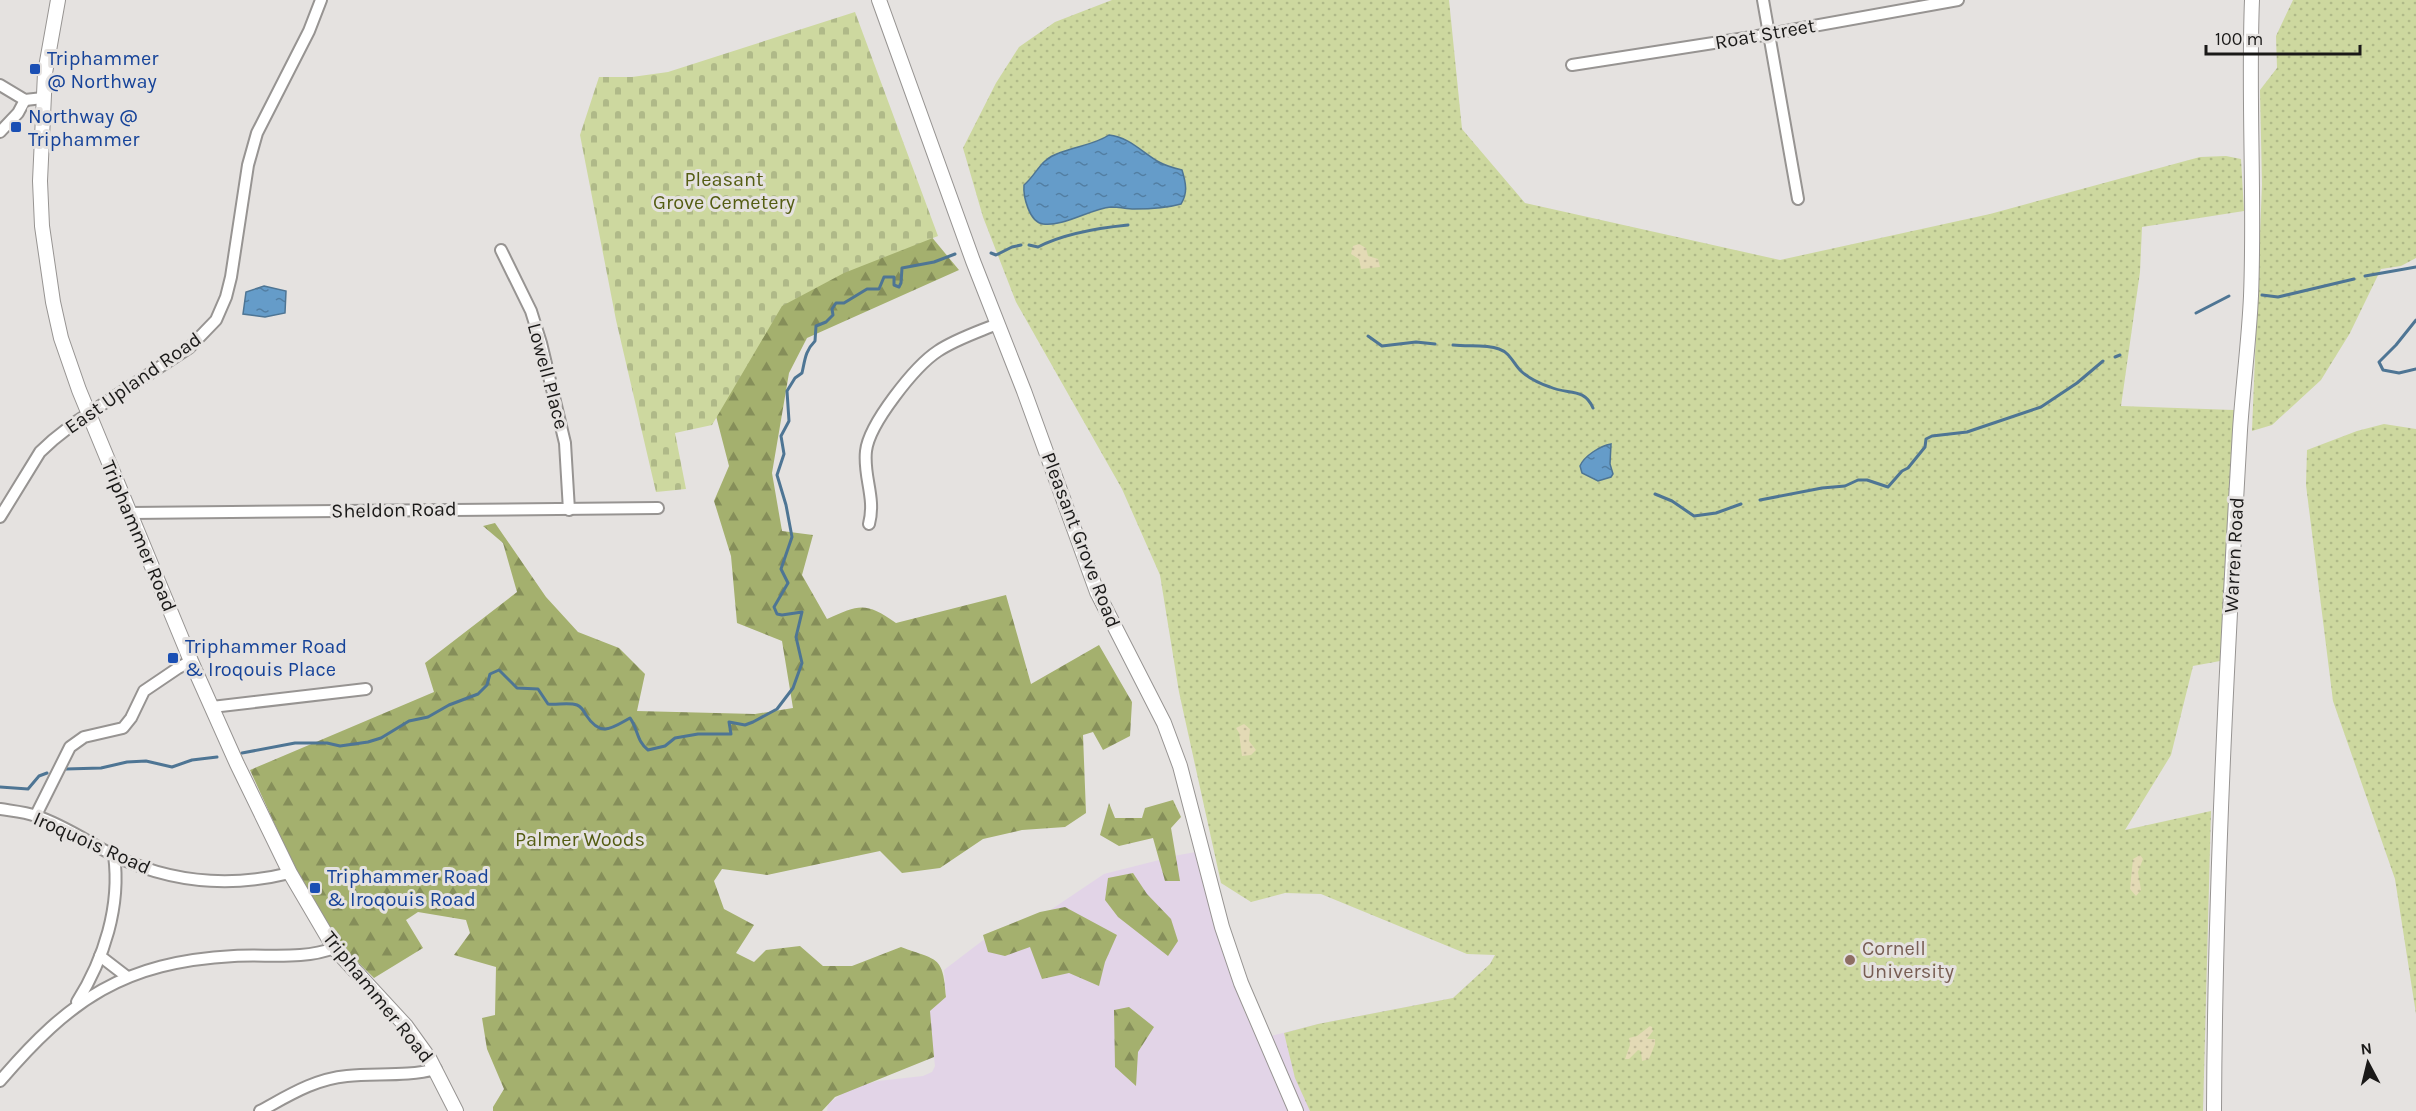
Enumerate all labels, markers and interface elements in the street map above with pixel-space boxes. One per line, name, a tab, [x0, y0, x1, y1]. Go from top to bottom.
street label: Roat Street	[1713, 14, 1817, 54]
scale bar	[2206, 18, 2360, 56]
text: 100 m	[2215, 28, 2263, 50]
place label: Triphammer @ Northway	[47, 47, 159, 93]
marker: Triphammer @ Northway	[28, 62, 42, 76]
place label: Northway @ Triphammer	[28, 105, 140, 151]
marker: Northway @ Triphammer	[9, 120, 23, 134]
park label: Pleasant Grove Cemetery	[653, 168, 795, 214]
street label: Lowell Place	[523, 320, 573, 432]
street label: East Upland Road	[60, 327, 206, 439]
street label: Pleasant Grove Road	[1037, 449, 1125, 631]
street label: Triphammer Road	[97, 457, 181, 615]
street label: Sheldon Road	[331, 497, 457, 523]
street label: Warren Road	[2219, 497, 2249, 613]
place label: Triphammer Road & Iroqouis Place	[185, 635, 347, 681]
marker: Triphammer Road & Iroqouis Place	[166, 651, 180, 665]
street label: Iroquois Road	[30, 807, 154, 879]
park label: Palmer Woods	[515, 828, 645, 851]
place label: Triphammer Road & Iroqouis Road	[327, 865, 489, 911]
marker: Triphammer Road & Iroqouis Road	[308, 881, 322, 895]
street label: Triphammer Road	[318, 927, 438, 1067]
place label: Cornell University	[1862, 937, 1954, 983]
marker: Cornell University	[1843, 953, 1857, 967]
north arrow	[2338, 1033, 2398, 1093]
text: N	[2359, 1038, 2373, 1059]

